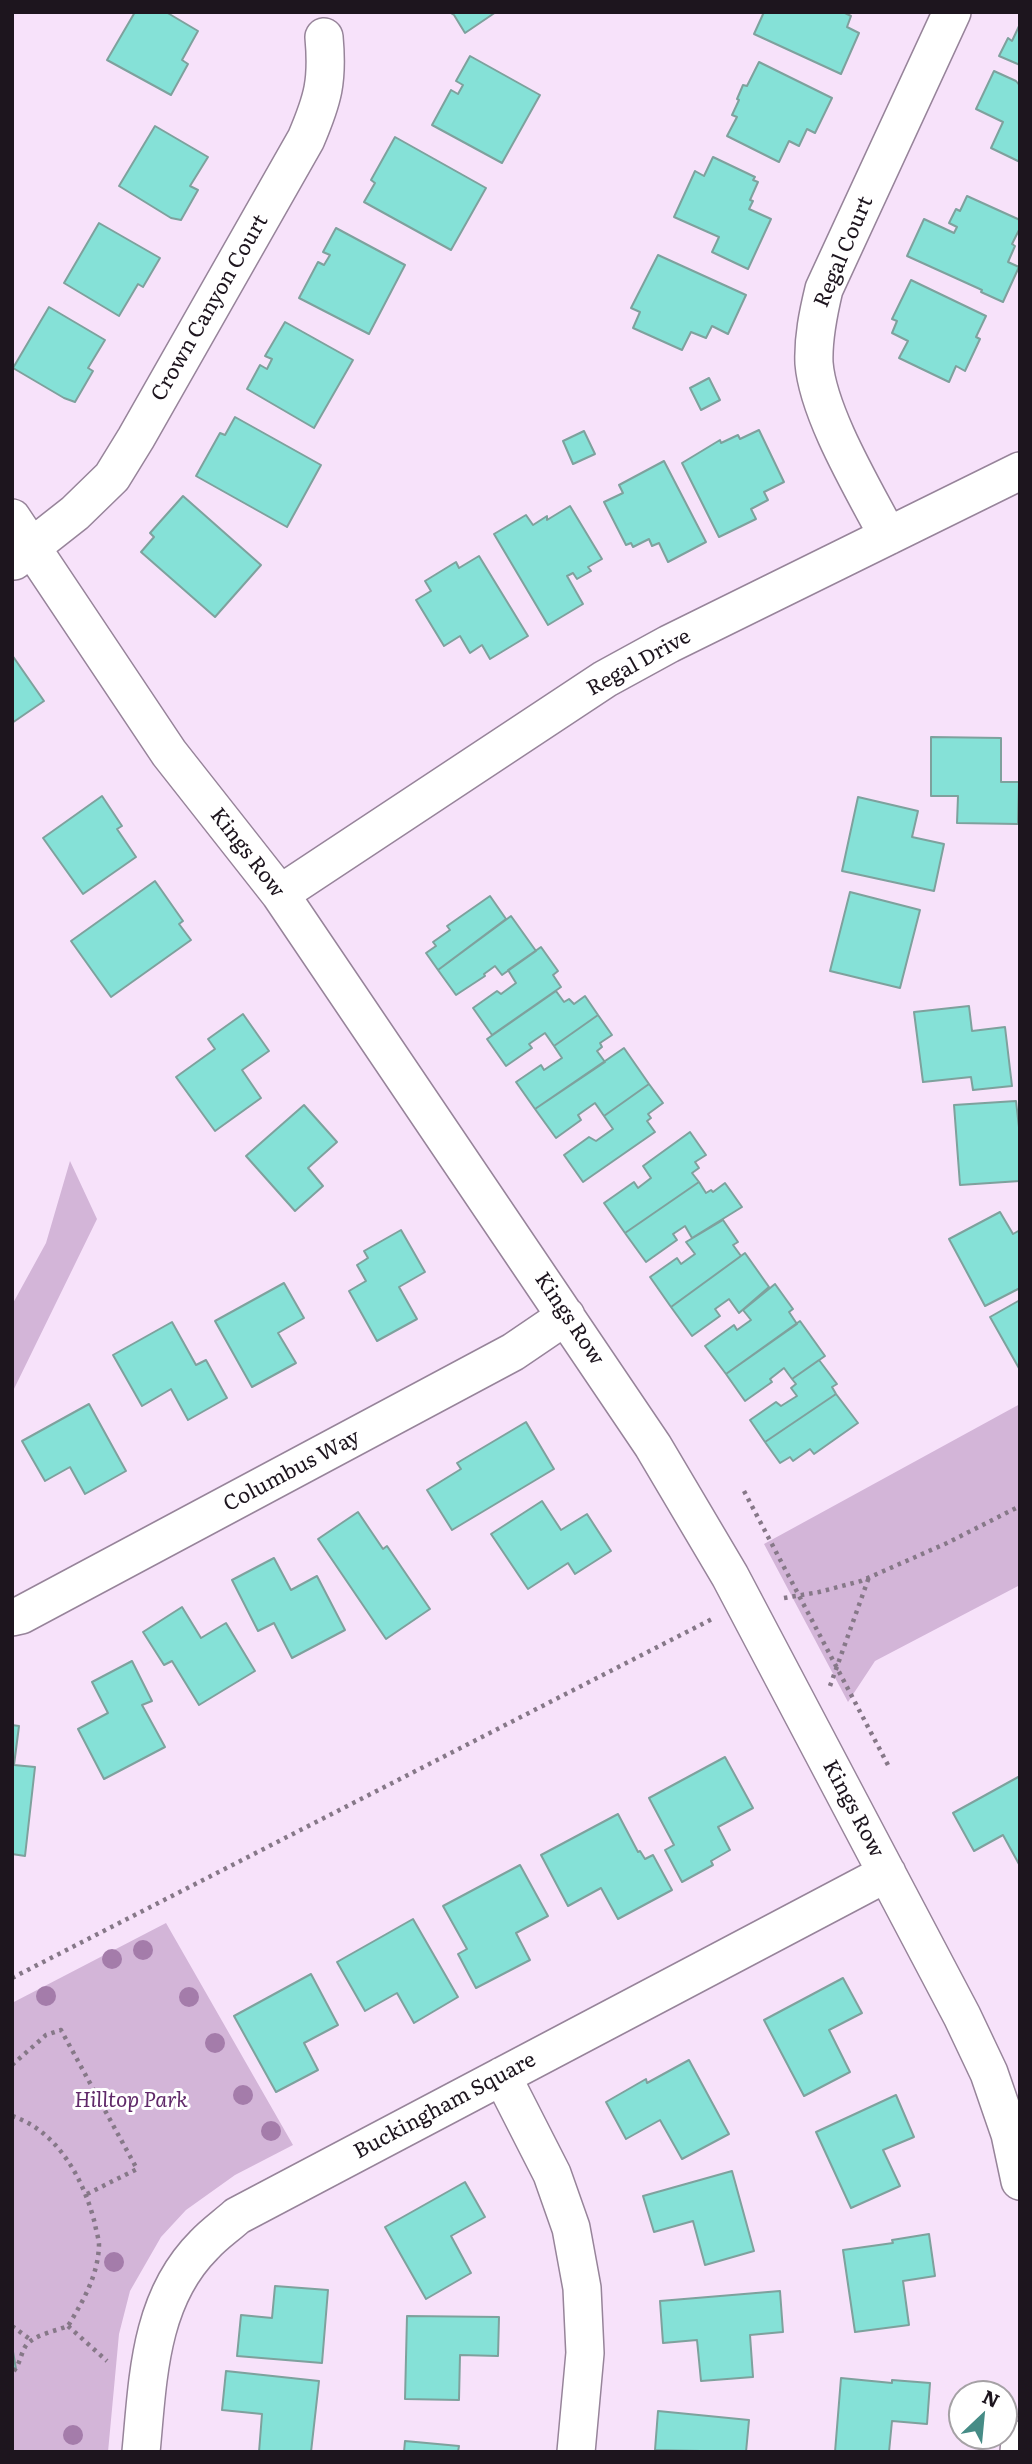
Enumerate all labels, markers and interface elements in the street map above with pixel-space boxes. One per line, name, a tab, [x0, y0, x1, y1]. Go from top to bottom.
street label: Regal Court	[809, 193, 879, 311]
street label: Crown Canyon Court	[146, 210, 274, 406]
street label: Regal Drive	[583, 624, 695, 702]
street label: Kings Row	[204, 803, 290, 903]
street label: Kings Row	[529, 1268, 609, 1370]
street label: Columbus Way	[219, 1424, 365, 1518]
street label: Kings Row	[817, 1756, 889, 1862]
street label: Buckingham Square	[350, 2047, 540, 2165]
park label: Hilltop Park	[74, 2088, 188, 2114]
north arrow	[948, 2380, 1018, 2450]
text: N	[978, 2382, 1005, 2414]

